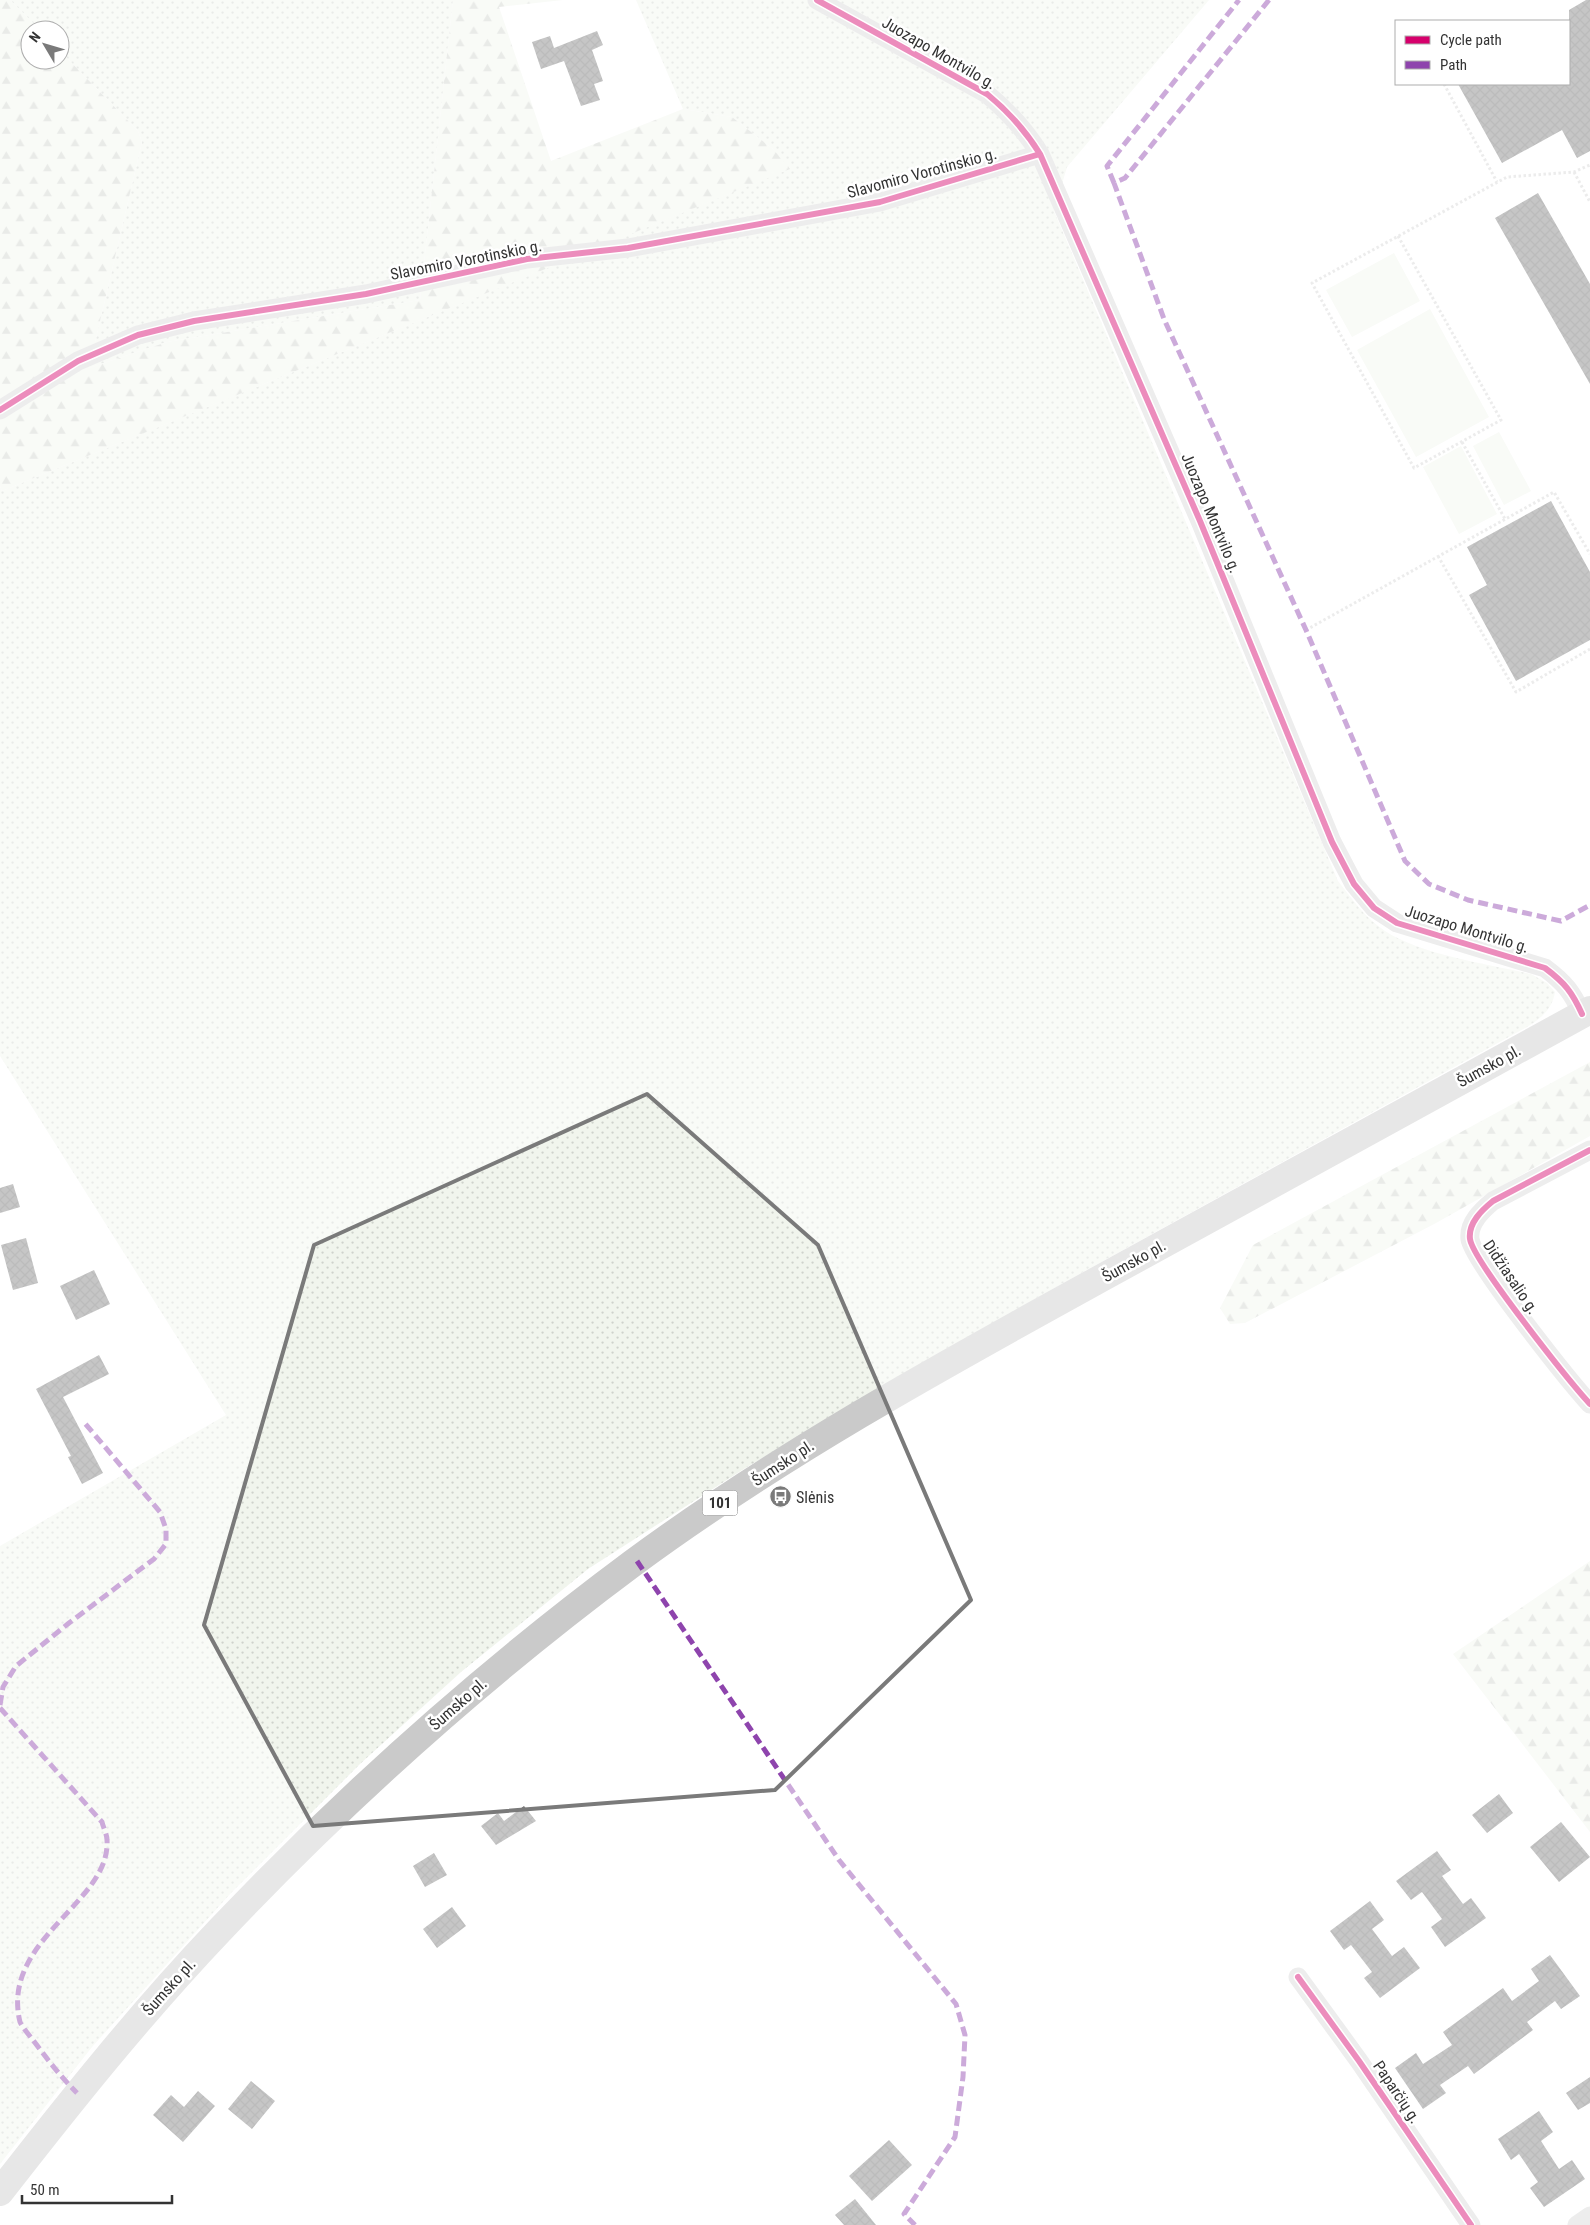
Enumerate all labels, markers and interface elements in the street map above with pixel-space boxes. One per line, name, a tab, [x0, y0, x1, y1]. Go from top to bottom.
street label: Juozapo Montvilo g.	[879, 13, 999, 93]
north arrow	[20, 20, 70, 70]
legend	[1395, 20, 1570, 85]
text: N	[26, 29, 44, 45]
text: Cycle path	[1440, 31, 1502, 49]
text: Path	[1440, 56, 1467, 74]
street label: Slavomiro Vorotinskio g.	[845, 144, 999, 202]
street label: Slavomiro Vorotinskio g.	[389, 236, 543, 284]
street label: Juozapo Montvilo g.	[1177, 450, 1245, 576]
street label: Juozapo Montvilo g.	[1403, 901, 1531, 957]
street label: Šumsko pl.	[1454, 1041, 1524, 1091]
street label: Šumsko pl.	[1099, 1236, 1169, 1286]
street label: Didžiasalio g.	[1479, 1236, 1543, 1318]
street label: Šumsko pl.	[748, 1436, 818, 1490]
bus stop icon: Slėnis	[768, 1485, 792, 1509]
place label: Slėnis	[796, 1488, 834, 1507]
road number: 101	[702, 1490, 738, 1516]
street label: Šumsko pl.	[425, 1674, 491, 1734]
street label: Šumsko pl.	[138, 1955, 200, 2019]
street label: Paparčių g.	[1369, 2057, 1425, 2127]
scale bar	[22, 2172, 172, 2204]
text: 50 m	[30, 2181, 60, 2199]

